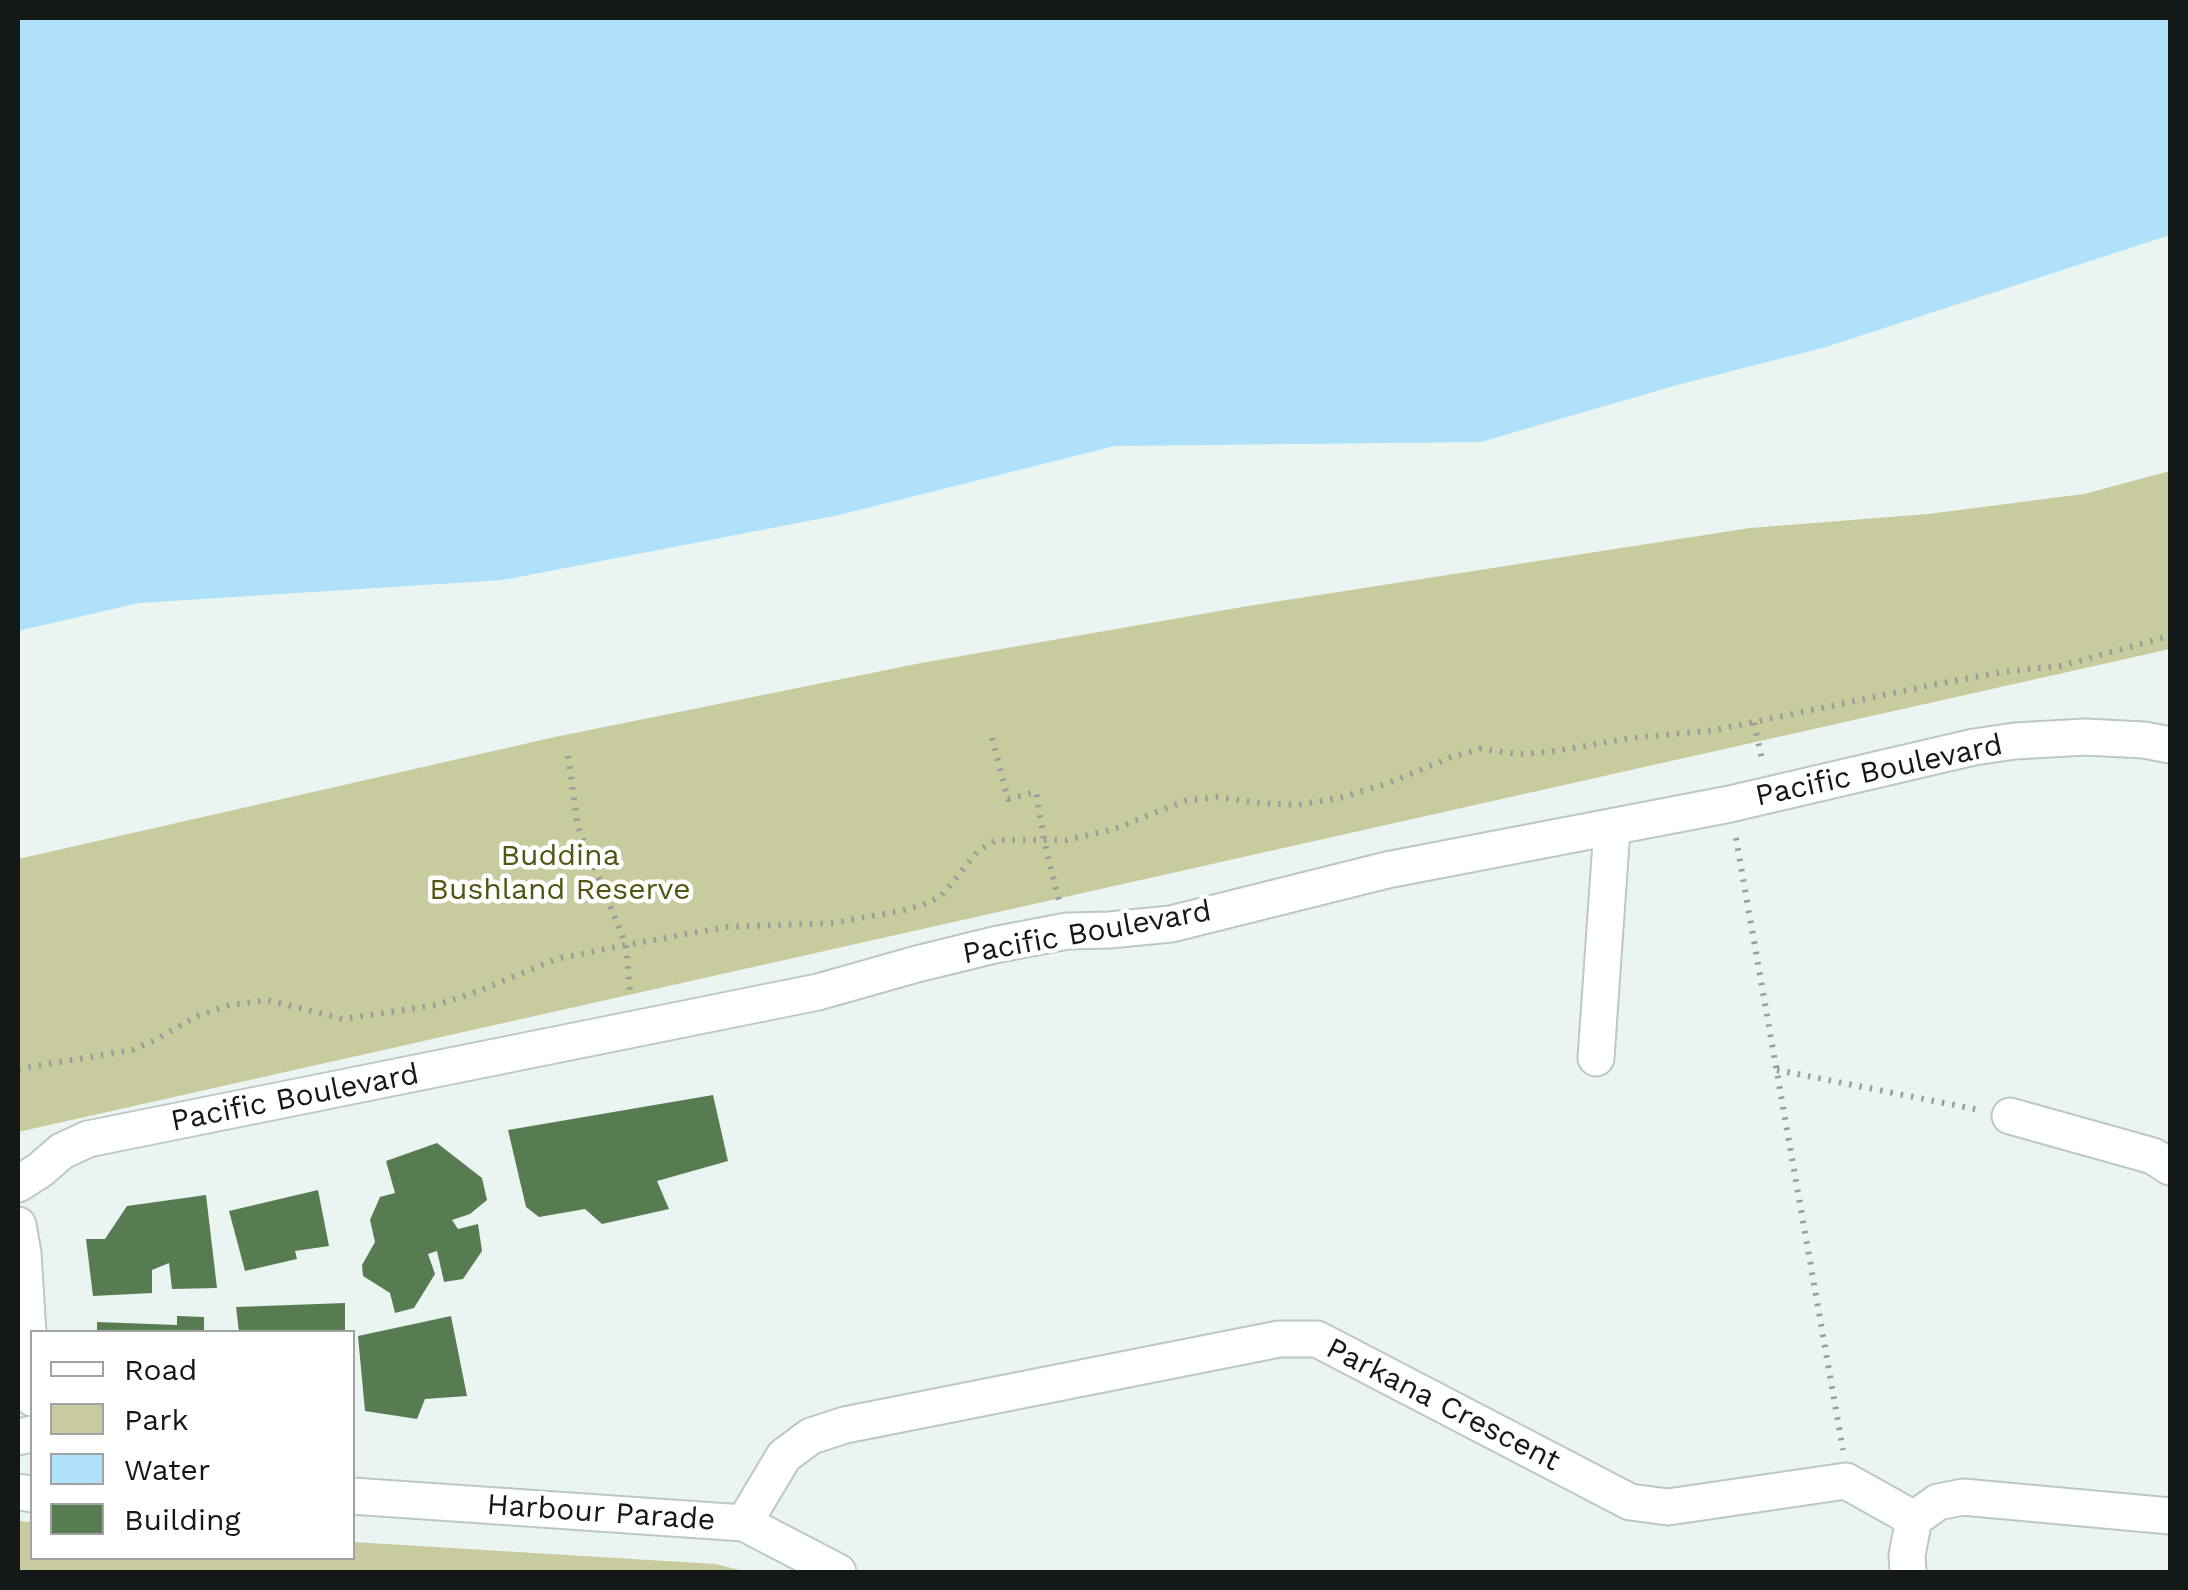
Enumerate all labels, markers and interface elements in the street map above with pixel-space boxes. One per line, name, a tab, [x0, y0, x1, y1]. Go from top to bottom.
street label: Pacific Boulevard	[1752, 727, 2006, 815]
park label: Buddina Bushland Reserve	[429, 838, 691, 908]
street label: Pacific Boulevard	[960, 893, 1214, 973]
street label: Pacific Boulevard	[168, 1056, 422, 1140]
legend	[30, 1330, 355, 1560]
street label: Parkana Crescent	[1320, 1331, 1566, 1479]
text: Road	[124, 1352, 197, 1387]
text: Park	[124, 1402, 189, 1437]
text: Water	[124, 1452, 210, 1487]
street label: Harbour Parade	[485, 1487, 717, 1539]
text: Building	[124, 1502, 241, 1537]

